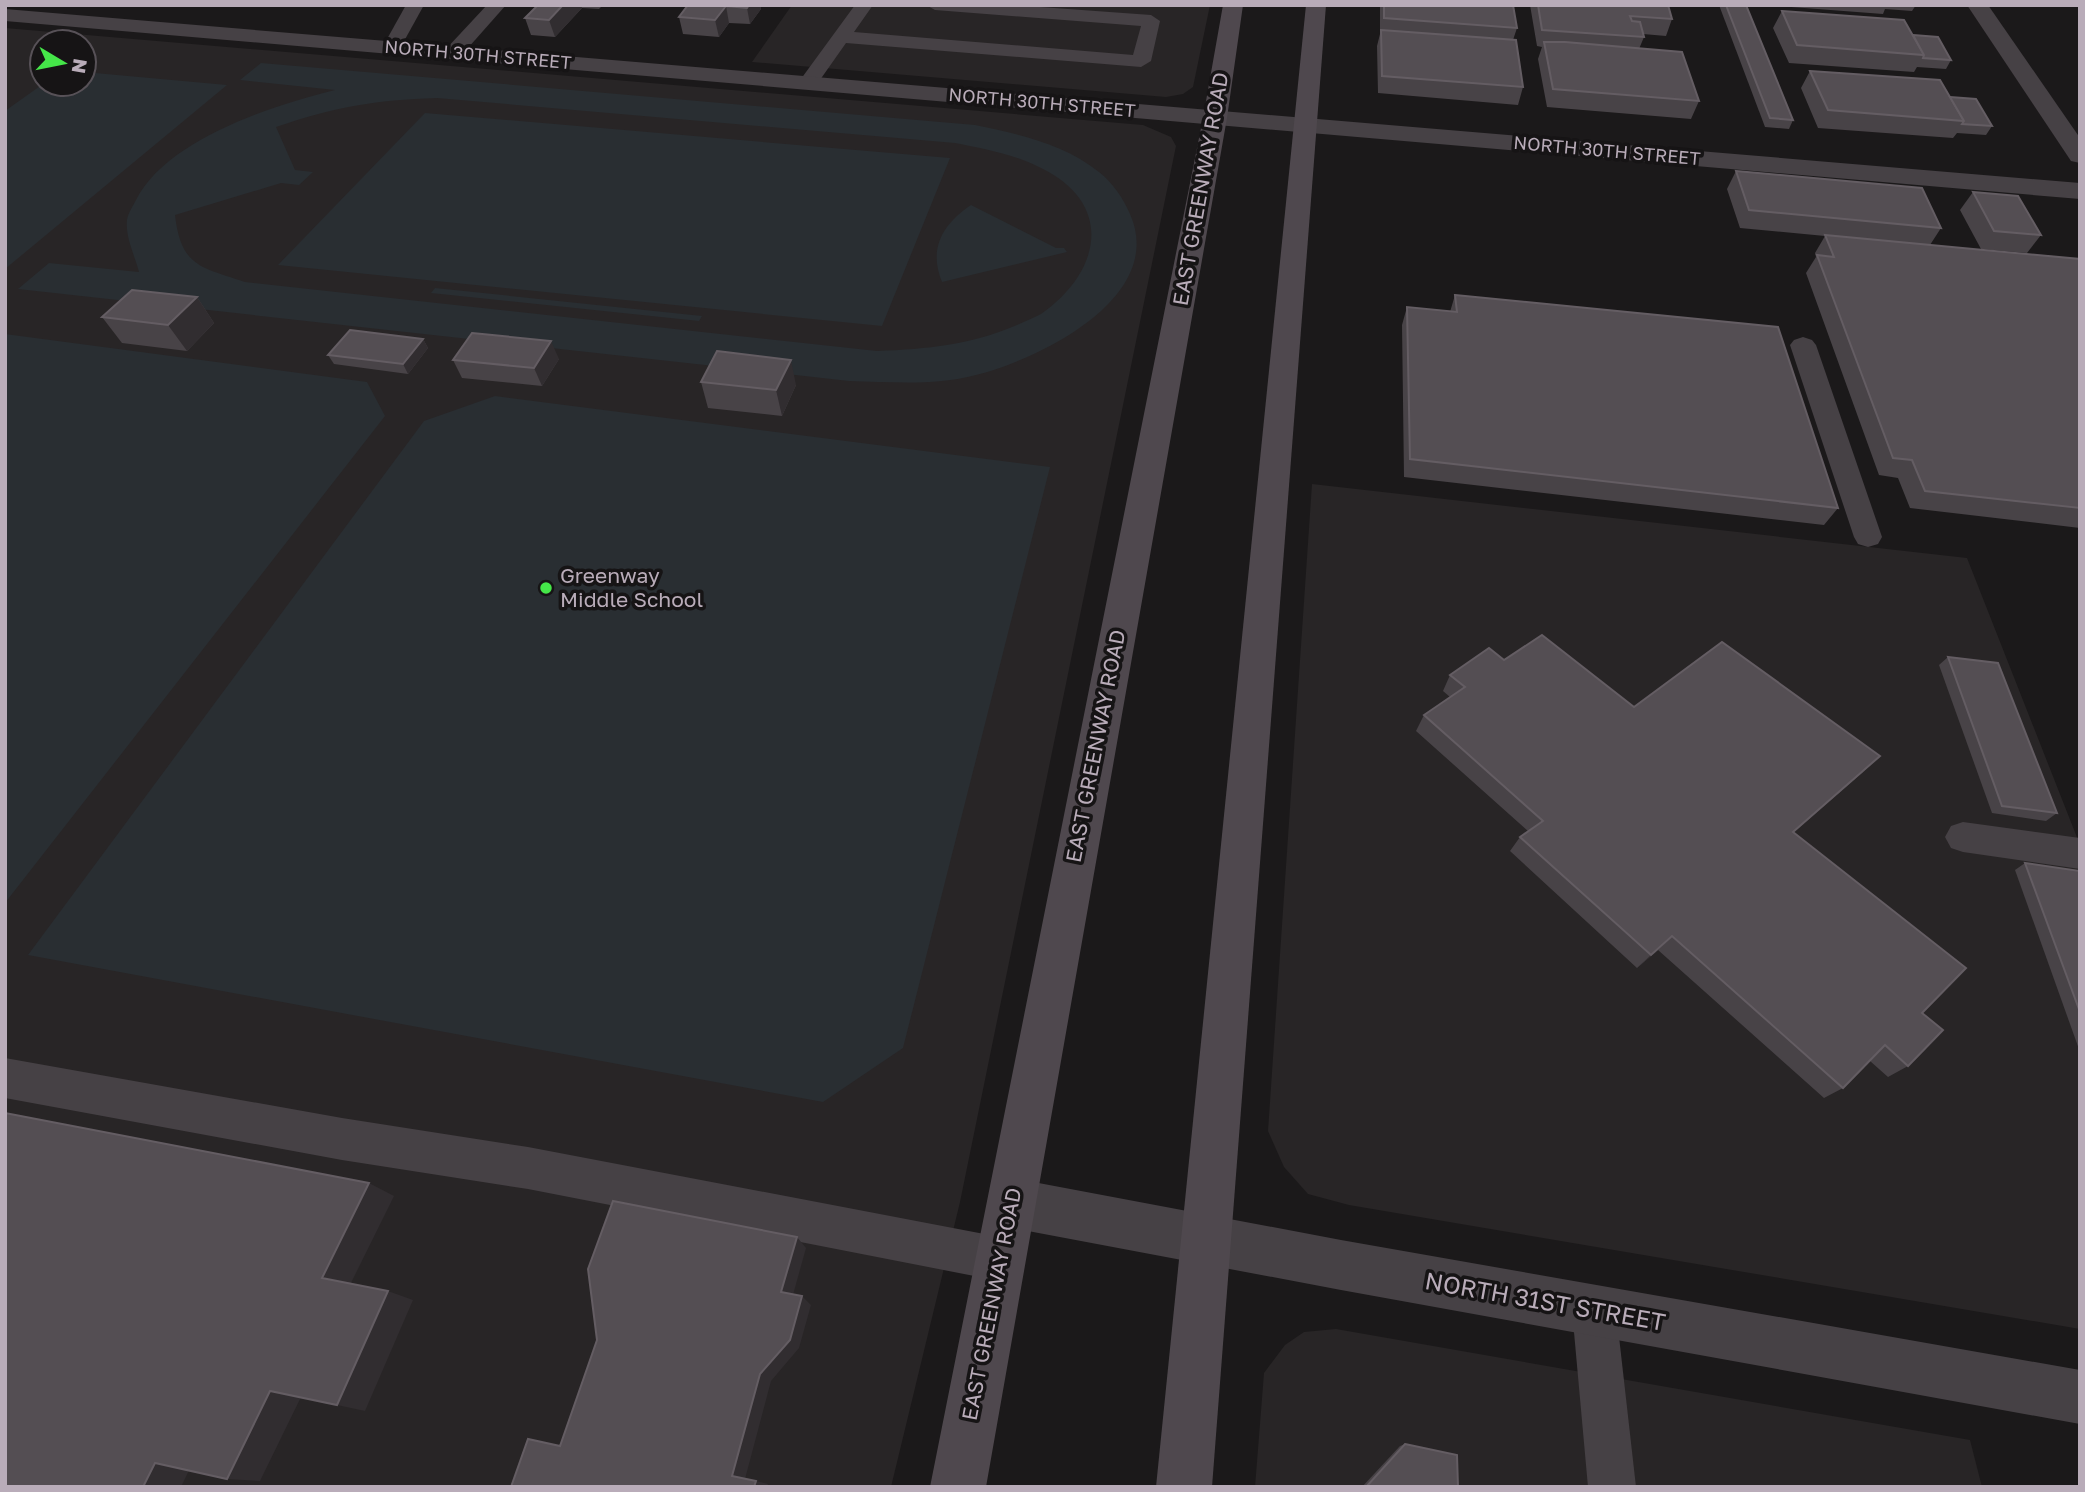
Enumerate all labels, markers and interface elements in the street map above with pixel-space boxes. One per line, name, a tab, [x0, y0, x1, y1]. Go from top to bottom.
north arrow	[28, 28, 98, 98]
street label: NORTH 30TH STREET	[384, 35, 572, 73]
text: N	[68, 57, 93, 75]
street label: EAST GREENWAY ROAD	[1167, 70, 1233, 308]
street label: NORTH 30TH STREET	[948, 83, 1136, 121]
street label: NORTH 30TH STREET	[1513, 131, 1701, 169]
place label: Greenway Middle School	[560, 562, 703, 612]
marker: Greenway Middle School	[538, 580, 554, 596]
street label: EAST GREENWAY ROAD	[1060, 627, 1130, 864]
street label: EAST GREENWAY ROAD	[956, 1185, 1026, 1422]
street label: NORTH 31ST STREET	[1423, 1265, 1668, 1336]

